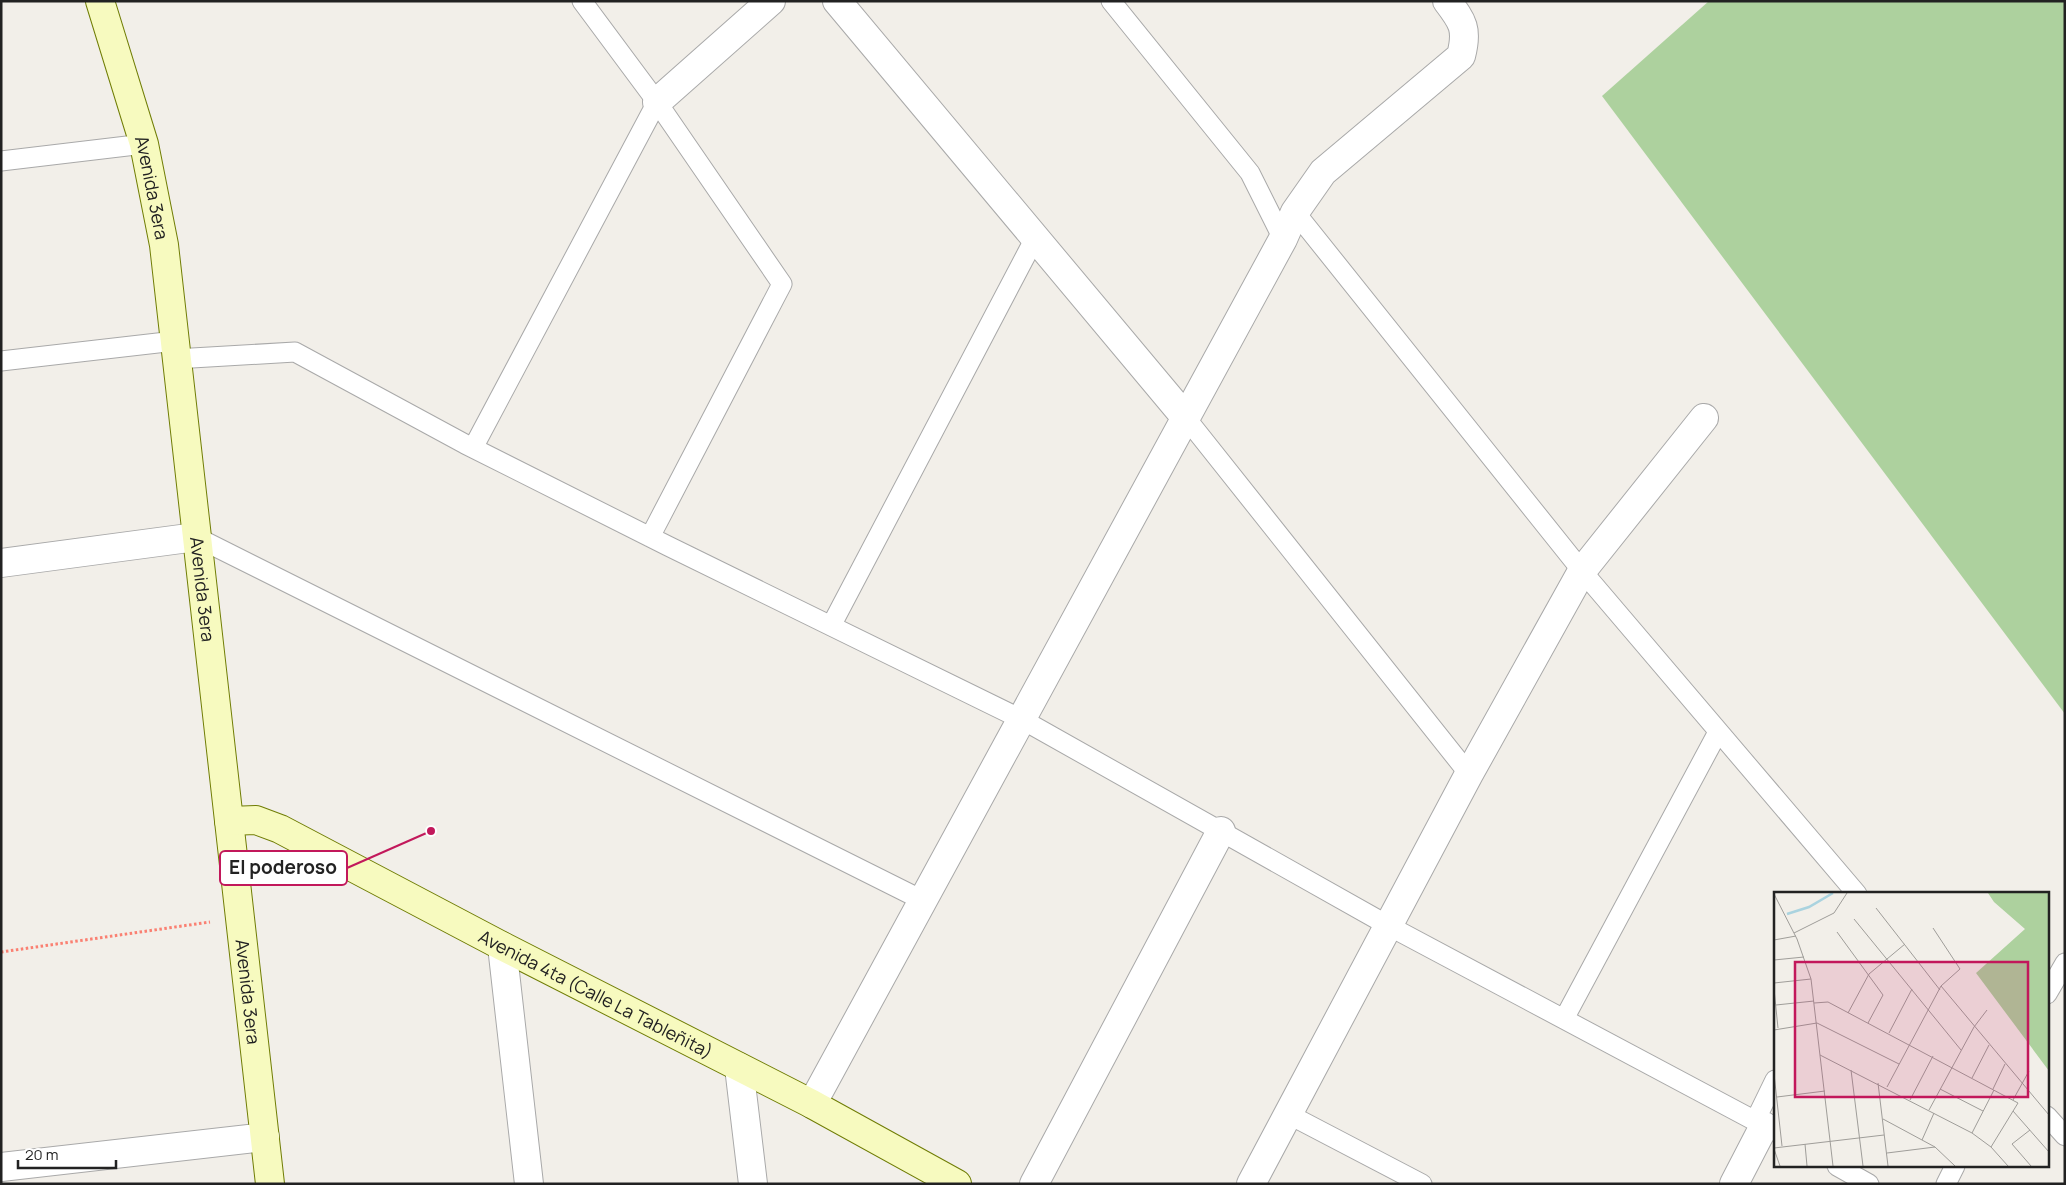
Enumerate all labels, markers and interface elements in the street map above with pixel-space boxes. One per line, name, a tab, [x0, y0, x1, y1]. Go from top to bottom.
street label: Avenida 3era	[130, 132, 175, 242]
street label: Avenida 3era	[185, 535, 221, 643]
callout: El poderoso	[220, 851, 347, 885]
text: El poderoso	[229, 854, 337, 880]
inset map	[1774, 892, 2048, 1168]
street label: Avenida 4ta (Calle La Tableñita)	[475, 924, 717, 1064]
street label: Avenida 3era	[230, 938, 266, 1045]
scale bar	[18, 1138, 115, 1170]
text: 20 m	[25, 1144, 58, 1165]

